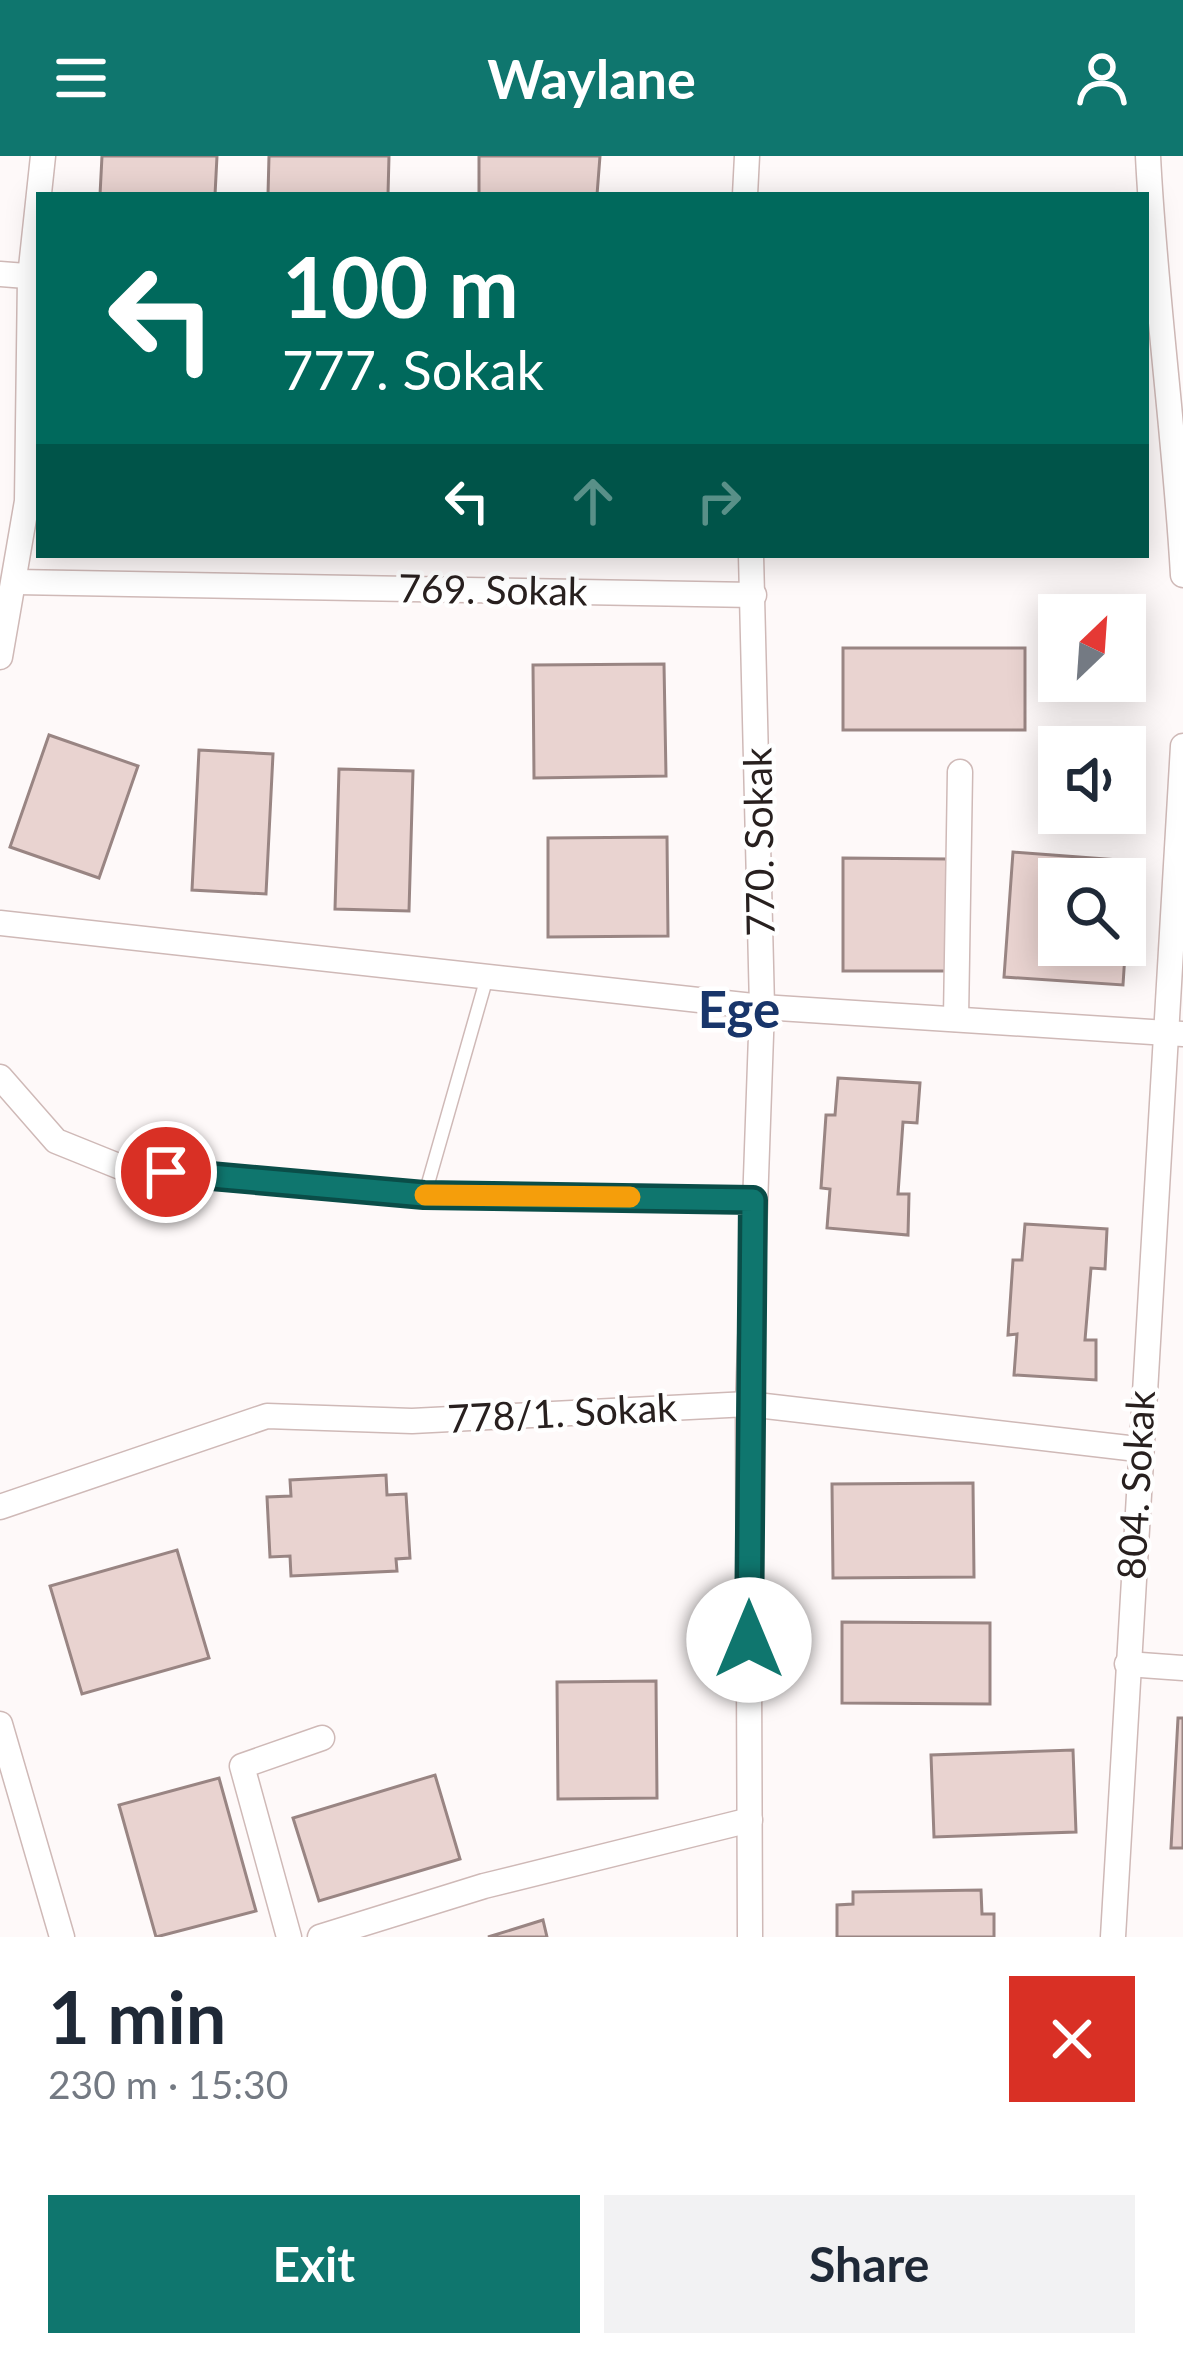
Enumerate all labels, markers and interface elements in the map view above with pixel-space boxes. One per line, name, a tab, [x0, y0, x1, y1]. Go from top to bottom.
icon: menu	[48, 45, 114, 111]
icon: person	[1069, 45, 1135, 111]
text: Waylane	[487, 46, 696, 111]
text: 100 m	[282, 235, 519, 336]
icon: left	[84, 240, 240, 396]
text: 777. Sokak	[282, 337, 544, 402]
icon: left	[434, 468, 500, 534]
icon: ahead	[560, 468, 626, 534]
icon: right	[686, 468, 752, 534]
street label: 769. Sokak	[398, 564, 588, 614]
north arrow	[1038, 594, 1146, 702]
map controls	[1038, 594, 1146, 966]
button: sound	[1038, 726, 1146, 834]
street label: 770. Sokak	[733, 747, 783, 937]
button: search	[1038, 858, 1146, 966]
district label: Ege	[698, 978, 780, 1039]
pin	[115, 1121, 217, 1223]
icon: arrive	[133, 1139, 199, 1205]
street label: 778/1. Sokak	[446, 1383, 678, 1441]
street label: 804. Sokak	[1107, 1389, 1163, 1581]
position arrow	[686, 1577, 812, 1703]
text: 1 min	[48, 1973, 226, 2059]
button: close	[1009, 1976, 1135, 2102]
text: 230 m · 15:30	[48, 2061, 288, 2107]
button: Exit	[48, 2195, 580, 2333]
button: Share	[604, 2195, 1135, 2333]

